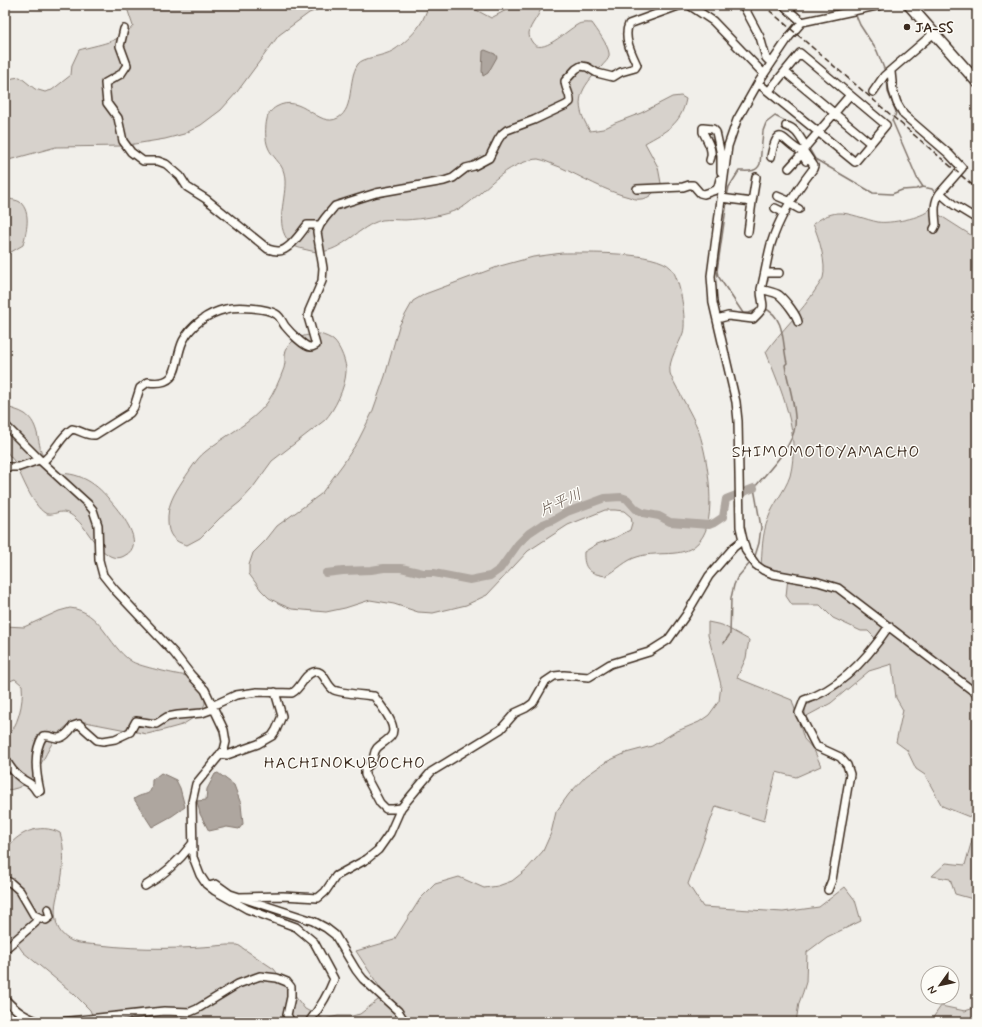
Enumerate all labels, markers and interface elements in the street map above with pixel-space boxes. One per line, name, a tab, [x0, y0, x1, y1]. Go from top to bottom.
place label: JA-SS	[915, 19, 954, 37]
marker: JA-SS	[902, 22, 912, 32]
district label: SHIMOMOTOYAMACHO	[732, 442, 920, 463]
water label: 片平川	[536, 485, 585, 521]
district label: HACHINOKUBOCHO	[264, 753, 426, 774]
north arrow	[920, 965, 960, 1005]
text: N	[925, 983, 940, 997]

